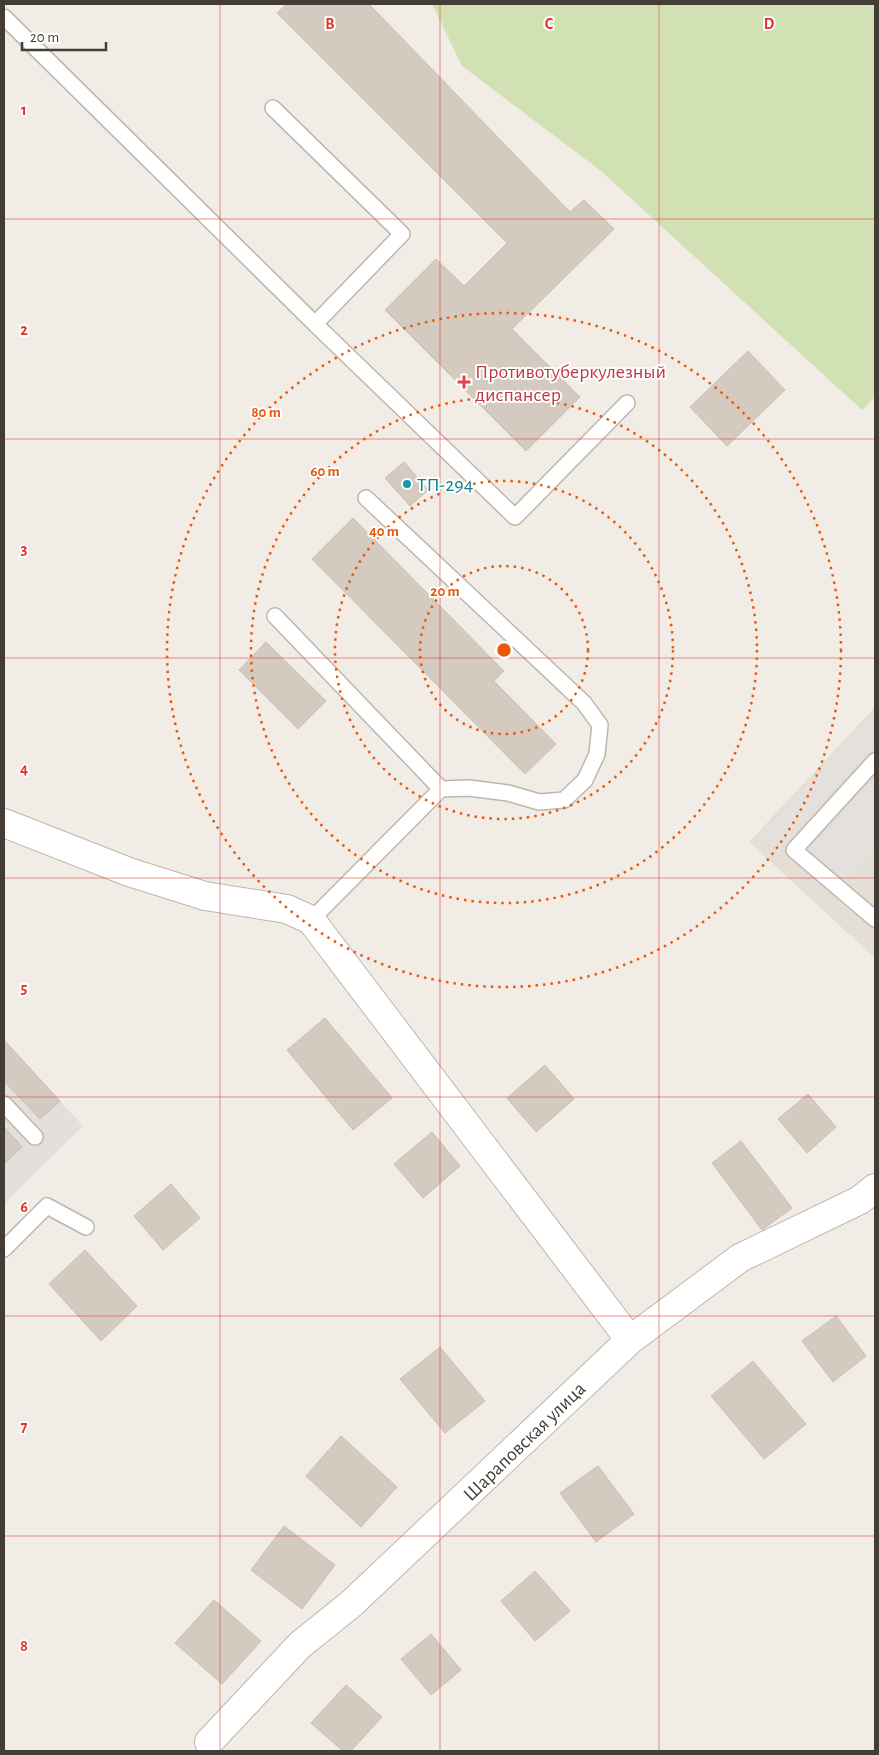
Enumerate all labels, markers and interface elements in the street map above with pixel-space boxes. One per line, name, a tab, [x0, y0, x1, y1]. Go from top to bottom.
text: B	[325, 16, 335, 32]
text: C	[545, 16, 554, 32]
text: D	[764, 16, 775, 32]
scale bar	[22, 20, 106, 52]
text: 20 m	[30, 30, 59, 45]
text: 1	[21, 102, 27, 118]
text: 2	[20, 322, 28, 338]
place label: Противотуберкулезный диспансер	[475, 362, 666, 405]
marker: Противотуберкулезный диспансер	[457, 375, 471, 389]
text: 80 m	[251, 405, 281, 420]
text: 60 m	[310, 464, 340, 479]
place label: ТП-294	[417, 475, 473, 495]
marker: ТП-294	[401, 478, 413, 490]
text: 40 m	[369, 524, 399, 539]
text: 3	[21, 541, 28, 557]
text: 20 m	[430, 584, 460, 599]
centre of rings	[495, 641, 513, 659]
text: 4	[20, 761, 28, 777]
text: 5	[21, 980, 28, 996]
text: 6	[20, 1199, 28, 1215]
street label: Шараповская улица	[460, 1378, 590, 1505]
text: 7	[21, 1419, 28, 1435]
text: 8	[20, 1638, 28, 1654]

